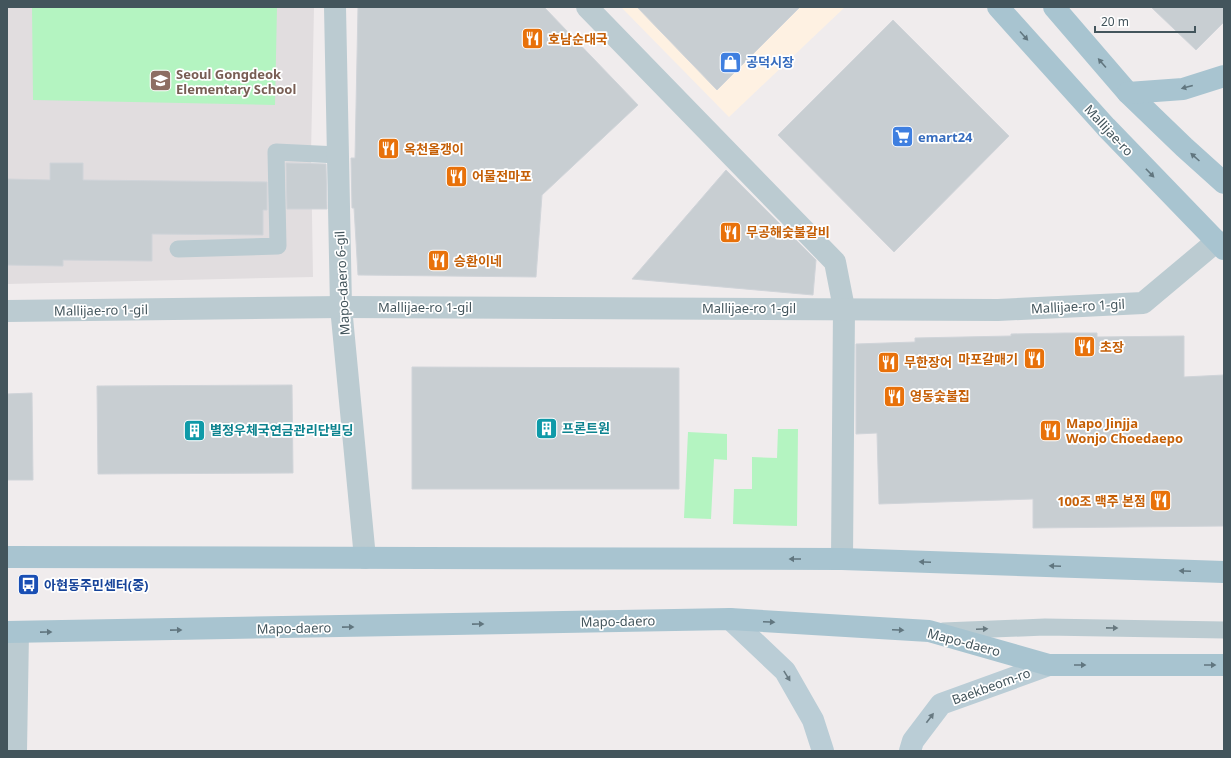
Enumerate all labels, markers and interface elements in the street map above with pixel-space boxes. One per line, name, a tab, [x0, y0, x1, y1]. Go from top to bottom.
scale bar	[1095, 8, 1195, 34]
text: 20 m	[1101, 13, 1129, 30]
restaurant icon: 호남순대국	[519, 26, 545, 52]
place label: 호남순대국	[548, 30, 608, 48]
one-way arrow	[1020, 31, 1029, 41]
shop icon: 공덕시장	[718, 49, 744, 75]
place label: 공덕시장	[746, 53, 794, 71]
one-way arrow	[1098, 58, 1107, 69]
place label: Seoul Gongdeok Elementary School	[176, 65, 296, 98]
school or university icon: Seoul Gongdeok Elementary School	[147, 68, 173, 94]
one-way arrow	[1181, 85, 1193, 91]
street label: Mallijae-ro	[1080, 100, 1138, 160]
supermarket icon: emart24	[889, 124, 915, 150]
place label: emart24	[918, 128, 973, 146]
restaurant icon: 옥천올갱이	[375, 136, 401, 162]
place label: 옥천올갱이	[404, 140, 464, 158]
one-way arrow	[1190, 152, 1200, 162]
restaurant icon: 어물전마포	[443, 163, 469, 189]
place label: 어물전마포	[472, 167, 532, 185]
one-way arrow	[1145, 168, 1155, 178]
restaurant icon: 무공해숯불갈비	[718, 219, 744, 245]
place label: 무공해숯불갈비	[746, 223, 830, 241]
street label: Mapo-daero 6-gil	[330, 230, 354, 336]
restaurant icon: 승환이네	[426, 248, 452, 274]
place label: 승환이네	[454, 252, 502, 270]
street label: Mallijae-ro 1-gil	[1031, 295, 1125, 317]
street label: Mallijae-ro 1-gil	[378, 298, 472, 316]
street label: Mallijae-ro 1-gil	[702, 299, 796, 317]
street label: Mallijae-ro 1-gil	[54, 300, 148, 320]
restaurant icon: 초장	[1071, 334, 1097, 360]
place label: 초장	[1100, 338, 1124, 356]
restaurant icon: 마포갈매기	[1021, 346, 1047, 372]
restaurant icon: 무한장어	[876, 349, 902, 375]
place label: 마포갈매기	[958, 350, 1018, 368]
place label: 무한장어	[904, 353, 952, 371]
restaurant icon: 영동숯불집	[882, 383, 908, 409]
place label: 영동숯불집	[910, 387, 970, 405]
place label: Mapo Jinjja Wonjo Choedaepo	[1066, 414, 1183, 447]
building icon: 프론트원	[533, 415, 559, 441]
building icon: 별정우체국연금관리단빌딩	[182, 417, 208, 443]
restaurant icon: Mapo Jinjja Wonjo Choedaepo	[1037, 417, 1063, 443]
place label: 프론트원	[562, 419, 610, 437]
place label: 별정우체국연금관리단빌딩	[210, 421, 354, 439]
restaurant icon: 100조 맥주 본점	[1148, 488, 1174, 514]
place label: 100조 맥주 본점	[1057, 492, 1146, 510]
one-way arrow	[788, 556, 801, 562]
one-way arrow	[918, 559, 931, 565]
one-way arrow	[1048, 563, 1061, 569]
one-way arrow	[1179, 567, 1191, 574]
bus stop icon: 아현동주민센터(중)	[16, 572, 42, 598]
place label: 아현동주민센터(중)	[44, 576, 149, 594]
street label: Mapo-daero	[580, 611, 656, 631]
street label: Mapo-daero	[256, 618, 332, 638]
one-way arrow	[763, 618, 775, 625]
one-way arrow	[472, 621, 485, 627]
one-way arrow	[342, 623, 354, 630]
street label: Mapo-daero	[926, 624, 1003, 660]
one-way arrow	[1106, 625, 1119, 631]
one-way arrow	[892, 626, 904, 633]
one-way arrow	[976, 626, 988, 633]
one-way arrow	[170, 627, 183, 633]
one-way arrow	[40, 629, 53, 635]
one-way arrow	[1074, 662, 1087, 668]
one-way arrow	[1204, 662, 1217, 668]
street label: Baekbeom-ro	[949, 663, 1033, 709]
one-way arrow	[784, 670, 791, 682]
one-way arrow	[926, 713, 934, 723]

